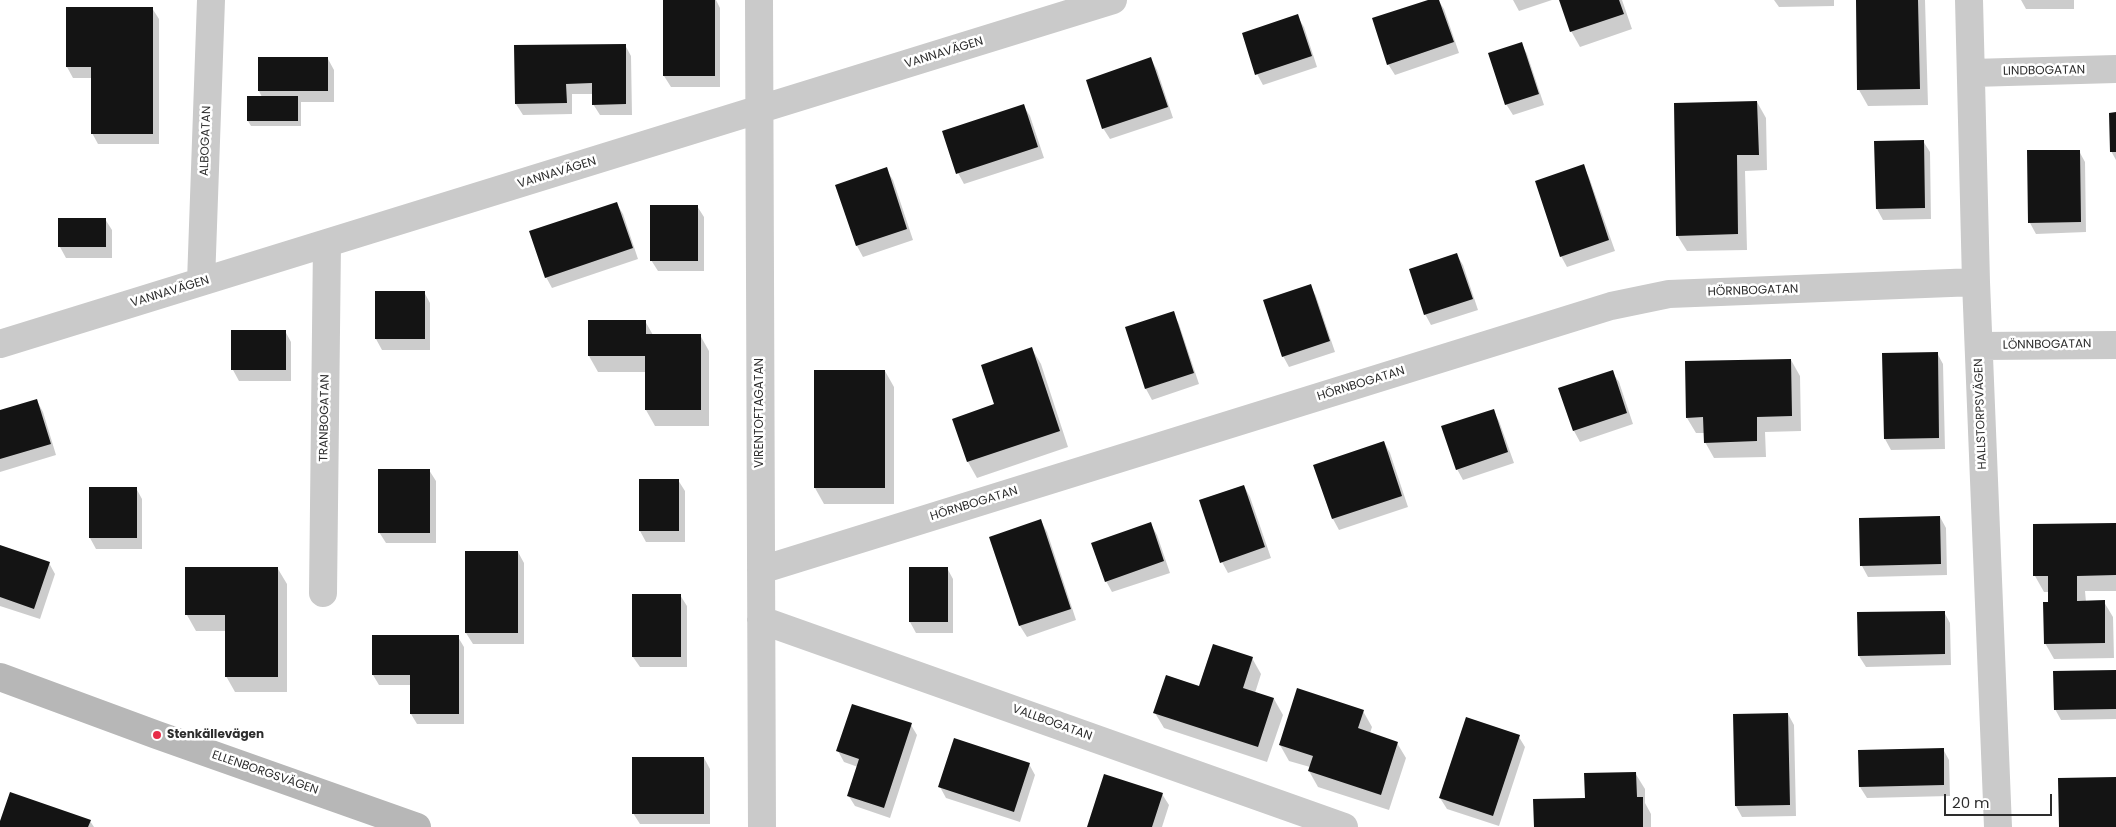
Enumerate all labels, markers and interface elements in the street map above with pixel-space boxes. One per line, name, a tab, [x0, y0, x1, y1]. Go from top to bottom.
street label: VANNAVÄGEN	[903, 34, 985, 72]
street label: LINDBOGATAN	[2003, 63, 2085, 79]
street label: ALBOGATAN	[198, 106, 214, 176]
street label: VANNAVÄGEN	[516, 154, 598, 192]
street label: VANNAVÄGEN	[129, 273, 211, 311]
street label: HÖRNBOGATAN	[1707, 282, 1799, 300]
street label: LÖNNBOGATAN	[2003, 337, 2091, 353]
street label: VIRENTOFTAGATAN	[753, 358, 767, 468]
street label: HALLSTORPSVÄGEN	[1972, 358, 1990, 470]
street label: HÖRNBOGATAN	[1316, 364, 1406, 404]
street label: TRANBOGATAN	[317, 374, 333, 462]
street label: HÖRNBOGATAN	[929, 484, 1019, 524]
street label: VALLBOGATAN	[1010, 702, 1094, 744]
place label: Stenkällevägen	[167, 728, 264, 742]
marker: Stenkällevägen	[151, 729, 163, 741]
street label: ELLENBORGSVÄGEN	[210, 748, 320, 798]
scale bar	[1946, 784, 2054, 816]
text: 20 m	[1952, 792, 1990, 813]

